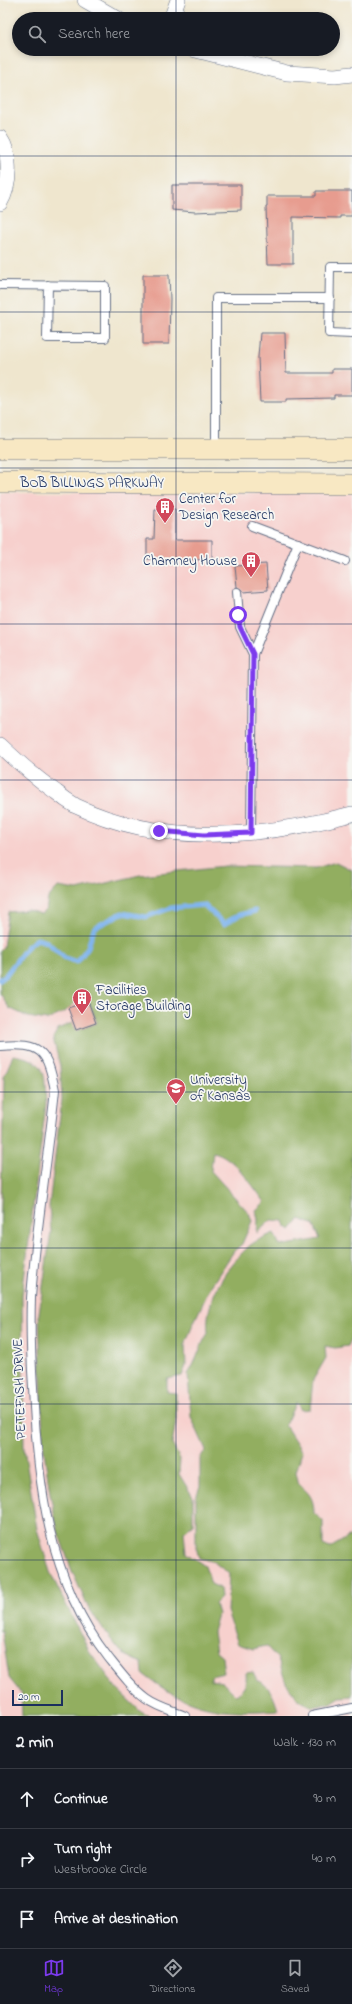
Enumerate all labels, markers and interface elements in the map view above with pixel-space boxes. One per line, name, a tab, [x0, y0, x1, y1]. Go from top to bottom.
search box	[12, 12, 340, 56]
icon: search	[26, 23, 48, 45]
text: Search here	[58, 23, 130, 45]
street label: BOB BILLINGS PARKWAY	[19, 473, 165, 494]
place label: Center for Design Research	[178, 489, 274, 527]
building icon: Center for Design Research	[154, 496, 176, 524]
building icon: Chamney House	[240, 550, 262, 578]
place label: Chamney House	[143, 551, 238, 573]
route start	[229, 606, 247, 624]
route end	[150, 822, 168, 840]
place label: Facilities Storage Building	[95, 980, 191, 1018]
building icon: Facilities Storage Building	[71, 987, 93, 1015]
place label: University of Kansas	[190, 1070, 250, 1107]
school or university icon: University of Kansas	[165, 1077, 187, 1105]
street label: PETEFISH DRIVE	[8, 1338, 32, 1440]
scale bar	[12, 1688, 63, 1707]
text: 20 m	[18, 1689, 40, 1705]
text: 2 min	[16, 1730, 53, 1755]
text: Walk · 130 m	[273, 1733, 336, 1752]
icon: ahead	[16, 1788, 38, 1810]
text: Continue	[54, 1788, 108, 1810]
text: 90 m	[313, 1789, 336, 1808]
text: Turn right	[54, 1838, 112, 1860]
icon: right	[16, 1848, 38, 1870]
text: 40 m	[312, 1849, 336, 1868]
text: Westbrooke Circle	[54, 1860, 147, 1879]
icon: arrive	[16, 1908, 38, 1930]
text: Arrive at destination	[54, 1908, 178, 1930]
tab: Map	[43, 1957, 65, 1997]
tab: Directions	[150, 1957, 195, 1997]
tab: Saved	[281, 1957, 309, 1997]

